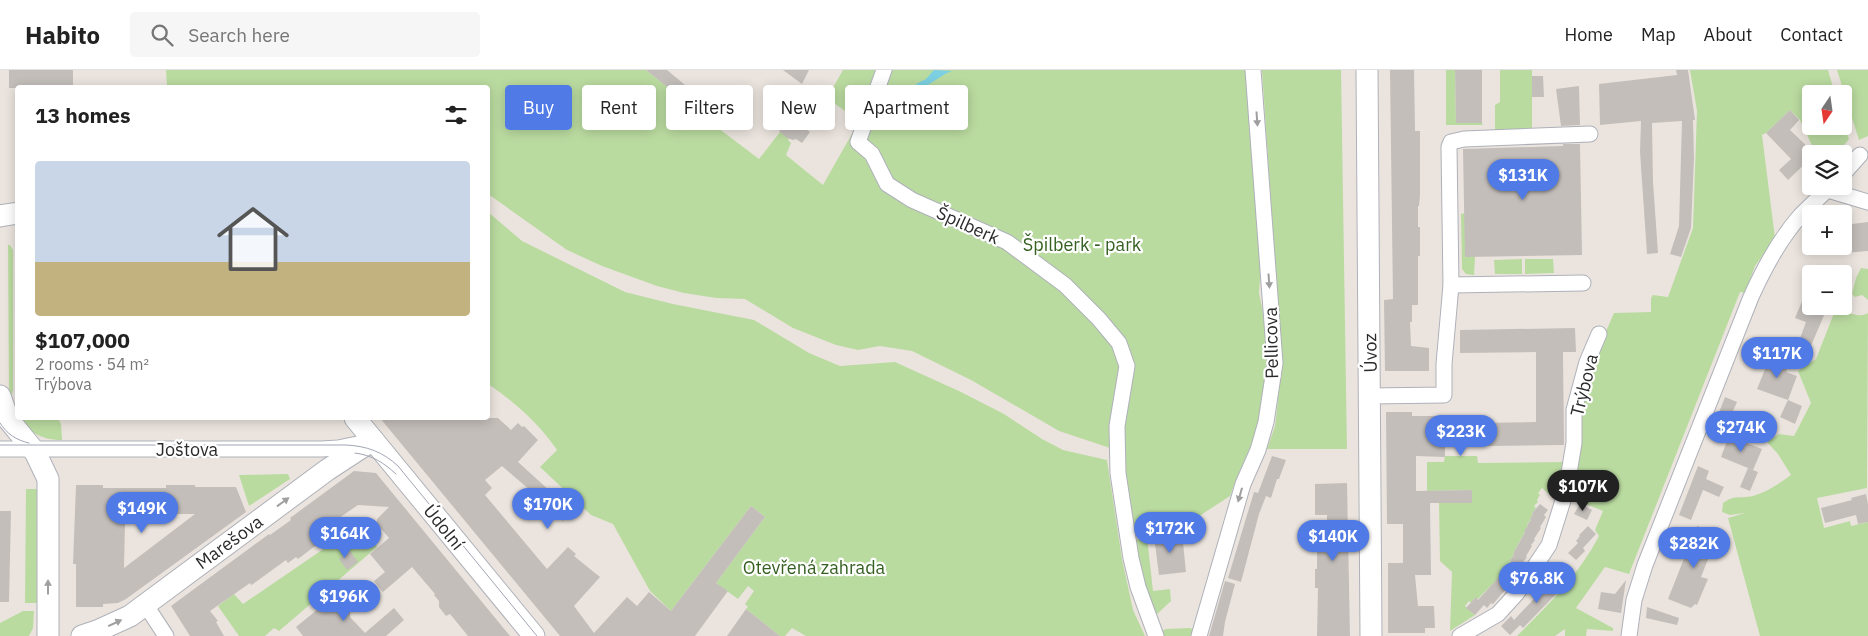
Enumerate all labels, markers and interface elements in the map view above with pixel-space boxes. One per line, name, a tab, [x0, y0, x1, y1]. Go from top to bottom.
search box	[130, 12, 480, 57]
text: Habito	[25, 19, 100, 51]
icon: search	[148, 21, 176, 49]
text: Search here	[188, 23, 290, 47]
text: Home	[1565, 23, 1613, 46]
text: Map	[1641, 23, 1676, 46]
text: About	[1704, 23, 1752, 46]
text: Contact	[1780, 23, 1843, 46]
chip: Buy	[505, 85, 572, 130]
chip: Rent	[582, 85, 656, 130]
chip: Filters	[666, 85, 753, 130]
chip: New	[763, 85, 835, 130]
chip: Apartment	[845, 85, 968, 130]
north arrow	[1802, 85, 1852, 135]
map controls	[1802, 85, 1852, 315]
text: 13 homes	[35, 101, 131, 129]
icon: filters	[442, 101, 470, 129]
one-way arrow	[1253, 111, 1261, 127]
button: layers	[1802, 145, 1852, 195]
pin: $131K	[1488, 158, 1558, 201]
text: $131K	[1498, 165, 1548, 185]
icon: home	[208, 194, 298, 284]
street label: Špilberk	[933, 200, 1004, 249]
button: +	[1802, 205, 1852, 255]
park label: Špilberk - park	[1023, 232, 1142, 256]
button: −	[1802, 265, 1852, 315]
one-way arrow	[1265, 273, 1273, 289]
street label: Pellicova	[1259, 307, 1283, 379]
text: $107,000	[35, 326, 130, 354]
street label: Úvoz	[1358, 333, 1382, 373]
pin: $117K	[1742, 336, 1812, 379]
text: $117K	[1752, 343, 1802, 363]
street label: Trýbova	[1565, 351, 1603, 419]
text: 2 rooms · 54 m²	[35, 354, 149, 374]
text: Trýbova	[35, 374, 92, 394]
pin: $274K	[1706, 410, 1776, 453]
pin: $223K	[1426, 414, 1496, 457]
text: $274K	[1716, 417, 1766, 437]
text: $223K	[1436, 421, 1486, 441]
street label: Joštova	[156, 438, 219, 461]
pin: $107K	[1548, 470, 1618, 512]
text: $107K	[1558, 476, 1608, 496]
pin: $170K	[513, 488, 583, 530]
one-way arrow	[1235, 488, 1243, 503]
pin: $149K	[107, 492, 177, 534]
text: $170K	[523, 494, 573, 514]
one-way arrow	[276, 497, 290, 507]
text: $149K	[117, 498, 167, 518]
street label: Údolní	[419, 499, 470, 555]
street label: Marešova	[191, 510, 267, 574]
pin: $172K	[1135, 512, 1205, 554]
pin: $164K	[310, 516, 380, 559]
text: $172K	[1145, 518, 1195, 538]
pin: $140K	[1298, 520, 1368, 562]
text: $164K	[320, 523, 370, 543]
text: $140K	[1308, 526, 1358, 546]
pin: $282K	[1659, 526, 1729, 569]
text: $282K	[1669, 533, 1719, 553]
park label: Otevřená zahrada	[743, 556, 886, 579]
pin: $76.8K	[1496, 562, 1578, 604]
text: $76.8K	[1510, 568, 1564, 588]
one-way arrow	[44, 579, 52, 595]
pin: $196K	[309, 580, 379, 622]
text: $196K	[319, 586, 369, 606]
one-way arrow	[108, 619, 122, 627]

